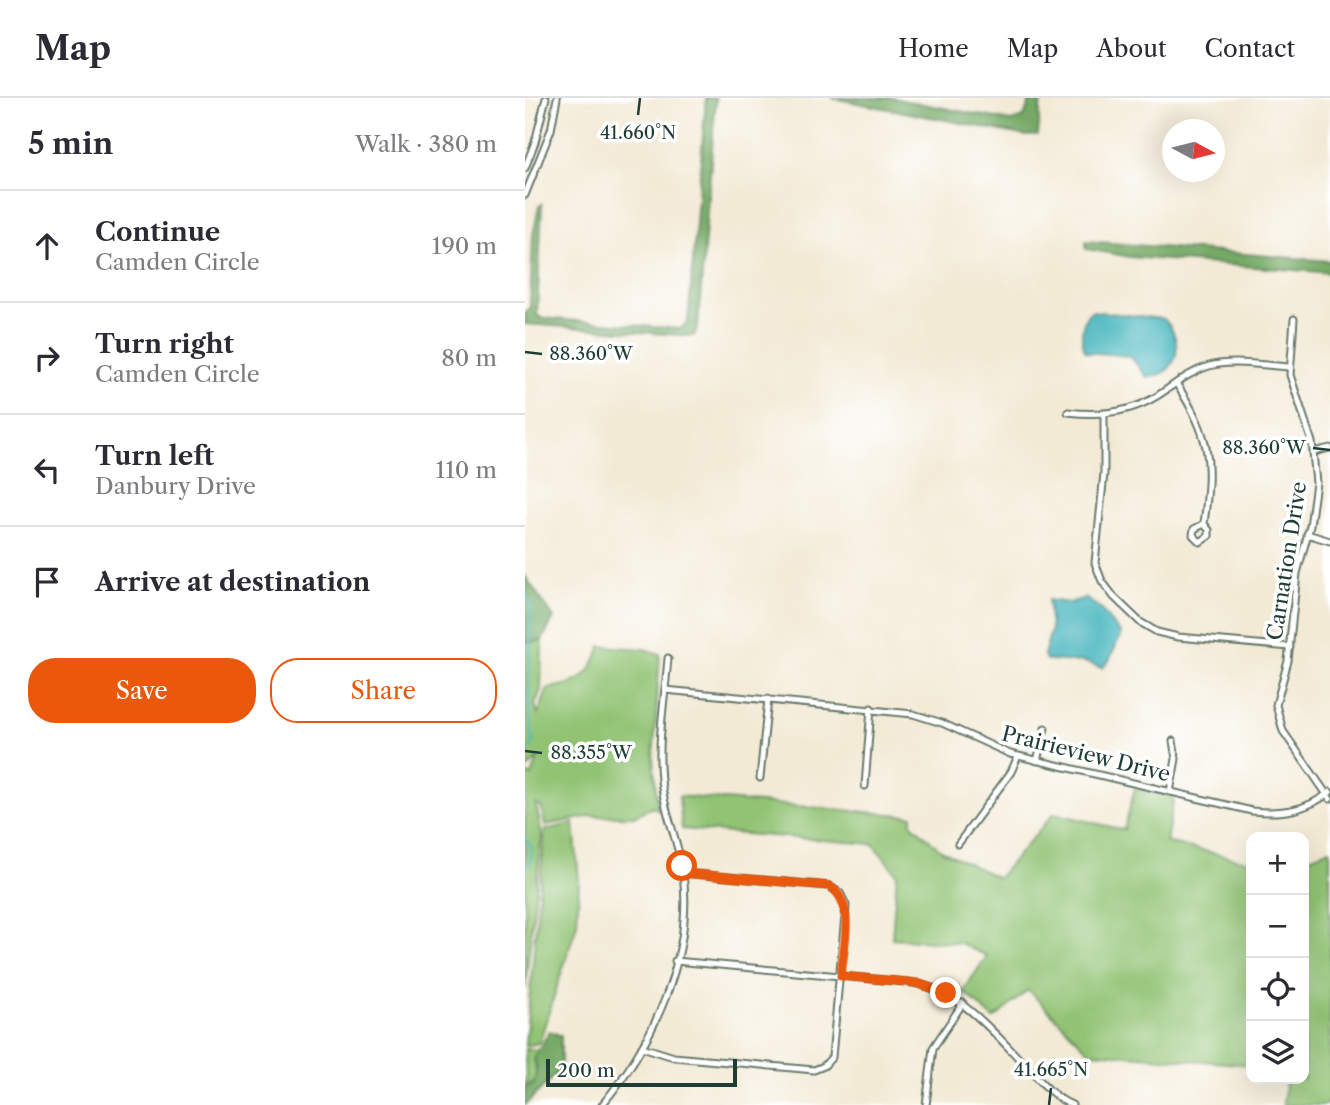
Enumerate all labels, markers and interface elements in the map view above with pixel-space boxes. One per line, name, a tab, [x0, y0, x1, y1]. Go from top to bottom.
text: Map	[35, 28, 111, 69]
text: Home	[898, 34, 969, 63]
text: Map	[1007, 34, 1058, 63]
text: About	[1096, 34, 1167, 63]
text: Contact	[1205, 34, 1295, 63]
north arrow	[1162, 119, 1225, 182]
text: 41.660°N	[600, 122, 676, 144]
text: 5 min	[28, 125, 113, 162]
text: Walk · 380 m	[355, 130, 497, 158]
text: Continue	[95, 216, 220, 248]
icon: ahead	[28, 227, 66, 265]
text: 190 m	[432, 232, 497, 260]
text: Camden Circle	[95, 248, 260, 276]
text: Turn right	[95, 328, 234, 360]
icon: right	[28, 339, 66, 377]
text: 88.360°W	[549, 343, 634, 365]
text: 80 m	[441, 344, 497, 372]
text: Camden Circle	[95, 360, 260, 388]
text: 88.360°W	[1222, 437, 1307, 459]
text: Turn left	[95, 440, 214, 472]
icon: left	[28, 451, 66, 489]
text: 110 m	[436, 456, 497, 484]
text: Danbury Drive	[95, 472, 256, 500]
street label: Carnation Drive	[1262, 480, 1311, 642]
icon: arrive	[28, 563, 66, 601]
text: Arrive at destination	[95, 566, 370, 598]
button: Save	[28, 658, 256, 723]
button: Share	[270, 658, 497, 723]
street label: Prairieview Drive	[999, 720, 1173, 787]
text: 88.355°W	[550, 742, 633, 764]
map controls	[1246, 832, 1309, 1084]
button: +	[1246, 832, 1309, 895]
route start	[666, 850, 697, 881]
button: −	[1246, 895, 1309, 958]
button: locate	[1246, 958, 1309, 1021]
route end	[930, 977, 961, 1008]
button: layers	[1246, 1021, 1309, 1084]
scale bar	[546, 1056, 737, 1088]
text: 200 m	[557, 1059, 615, 1082]
text: 41.665°N	[1014, 1059, 1088, 1081]

